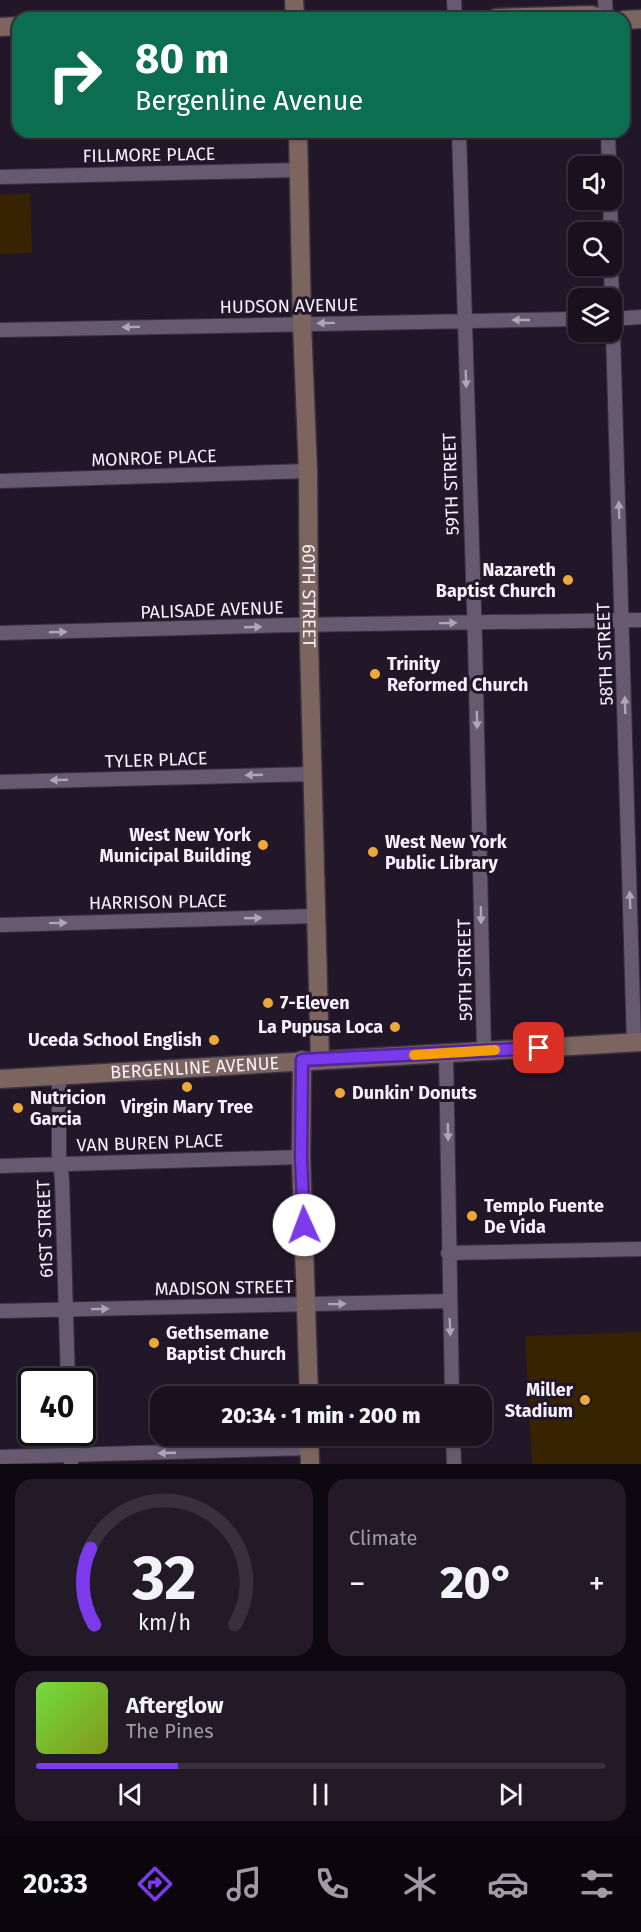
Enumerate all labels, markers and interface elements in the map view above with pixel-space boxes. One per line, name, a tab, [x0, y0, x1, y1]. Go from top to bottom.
text: 80 m	[135, 34, 229, 84]
icon: right	[36, 36, 114, 114]
text: Bergenline Avenue	[135, 85, 363, 117]
street label: FILLMORE PLACE	[82, 143, 216, 167]
map controls	[568, 156, 622, 342]
button: sound	[568, 156, 622, 210]
button: search	[568, 222, 622, 276]
button: layers	[568, 288, 622, 342]
street label: HUDSON AVENUE	[220, 294, 358, 318]
one-way arrow	[511, 315, 530, 324]
one-way arrow	[316, 318, 335, 328]
one-way arrow	[121, 322, 140, 332]
one-way arrow	[461, 369, 470, 388]
street label: 59TH STREET	[438, 432, 464, 536]
street label: MONROE PLACE	[91, 445, 217, 471]
one-way arrow	[614, 501, 624, 520]
street label: 60TH STREET	[297, 544, 320, 649]
place label: Nazareth Baptist Church	[436, 559, 556, 602]
marker: Nazareth Baptist Church	[561, 573, 575, 587]
street label: PALISADE AVENUE	[140, 597, 284, 623]
street label: 58TH STREET	[592, 601, 618, 706]
one-way arrow	[439, 618, 458, 628]
one-way arrow	[244, 622, 263, 631]
one-way arrow	[49, 627, 68, 637]
place label: Trinity Reformed Church	[387, 653, 528, 696]
marker: Trinity Reformed Church	[368, 667, 382, 681]
one-way arrow	[620, 696, 630, 715]
one-way arrow	[472, 711, 481, 730]
street label: TYLER PLACE	[104, 747, 208, 773]
one-way arrow	[244, 770, 263, 780]
one-way arrow	[49, 775, 68, 785]
place label: West New York Municipal Building	[100, 824, 252, 867]
place label: West New York Public Library	[385, 831, 508, 874]
marker: West New York Municipal Building	[256, 838, 270, 852]
marker: West New York Public Library	[366, 845, 380, 859]
street label: HARRISON PLACE	[89, 890, 227, 914]
one-way arrow	[625, 891, 635, 910]
one-way arrow	[477, 906, 486, 925]
one-way arrow	[244, 913, 263, 922]
one-way arrow	[49, 918, 68, 927]
street label: 59TH STREET	[453, 918, 477, 1021]
place label: 7-Eleven	[280, 992, 350, 1014]
marker: 7-Eleven	[261, 996, 275, 1010]
place label: La Pupusa Loca	[258, 1016, 383, 1038]
marker: La Pupusa Loca	[388, 1020, 402, 1034]
pin	[513, 1022, 564, 1073]
place label: Uceda School English	[28, 1029, 202, 1051]
icon: arrive	[522, 1031, 555, 1064]
marker: Uceda School English	[207, 1033, 221, 1047]
street label: BERGENLINE AVENUE	[110, 1052, 280, 1084]
marker: Virgin Mary Tree	[180, 1080, 194, 1094]
place label: Dunkin' Donuts	[352, 1082, 477, 1104]
marker: Dunkin' Donuts	[333, 1086, 347, 1100]
place label: Nutricion Garcia	[30, 1087, 106, 1130]
place label: Virgin Mary Tree	[120, 1096, 253, 1118]
marker: Nutricion Garcia	[11, 1101, 25, 1115]
one-way arrow	[443, 1123, 453, 1142]
street label: VAN BUREN PLACE	[76, 1129, 224, 1157]
street label: 61ST STREET	[32, 1179, 58, 1278]
position arrow	[272, 1193, 336, 1257]
place label: Templo Fuente De Vida	[484, 1195, 604, 1238]
marker: Templo Fuente De Vida	[465, 1209, 479, 1223]
street label: MADISON STREET	[154, 1276, 294, 1300]
one-way arrow	[328, 1299, 347, 1308]
one-way arrow	[91, 1304, 110, 1314]
one-way arrow	[445, 1318, 454, 1337]
place label: Gethsemane Baptist Church	[166, 1322, 286, 1365]
marker: Gethsemane Baptist Church	[147, 1336, 161, 1350]
speed limit sign: 40	[18, 1368, 96, 1446]
place label: Miller Stadium	[505, 1379, 574, 1422]
marker: Miller Stadium	[578, 1393, 592, 1407]
text: 20:34 · 1 min · 200 m	[221, 1402, 421, 1429]
one-way arrow	[158, 1448, 177, 1457]
text: Climate	[349, 1526, 417, 1550]
text: 32	[131, 1541, 196, 1616]
text: 20°	[440, 1556, 514, 1610]
text: −	[349, 1564, 366, 1604]
text: +	[589, 1564, 605, 1604]
text: km/h	[137, 1610, 191, 1636]
text: Afterglow	[126, 1692, 223, 1719]
text: The Pines	[126, 1719, 213, 1743]
icon: previous	[114, 1778, 147, 1811]
icon: pause	[304, 1778, 337, 1811]
icon: next	[494, 1778, 527, 1811]
icon: directions	[134, 1863, 176, 1905]
icon: music	[223, 1863, 265, 1905]
icon: phone	[311, 1863, 353, 1905]
icon: climate	[399, 1863, 441, 1905]
icon: car	[487, 1863, 529, 1905]
icon: filters	[576, 1863, 618, 1905]
text: 20:33	[23, 1868, 88, 1900]

